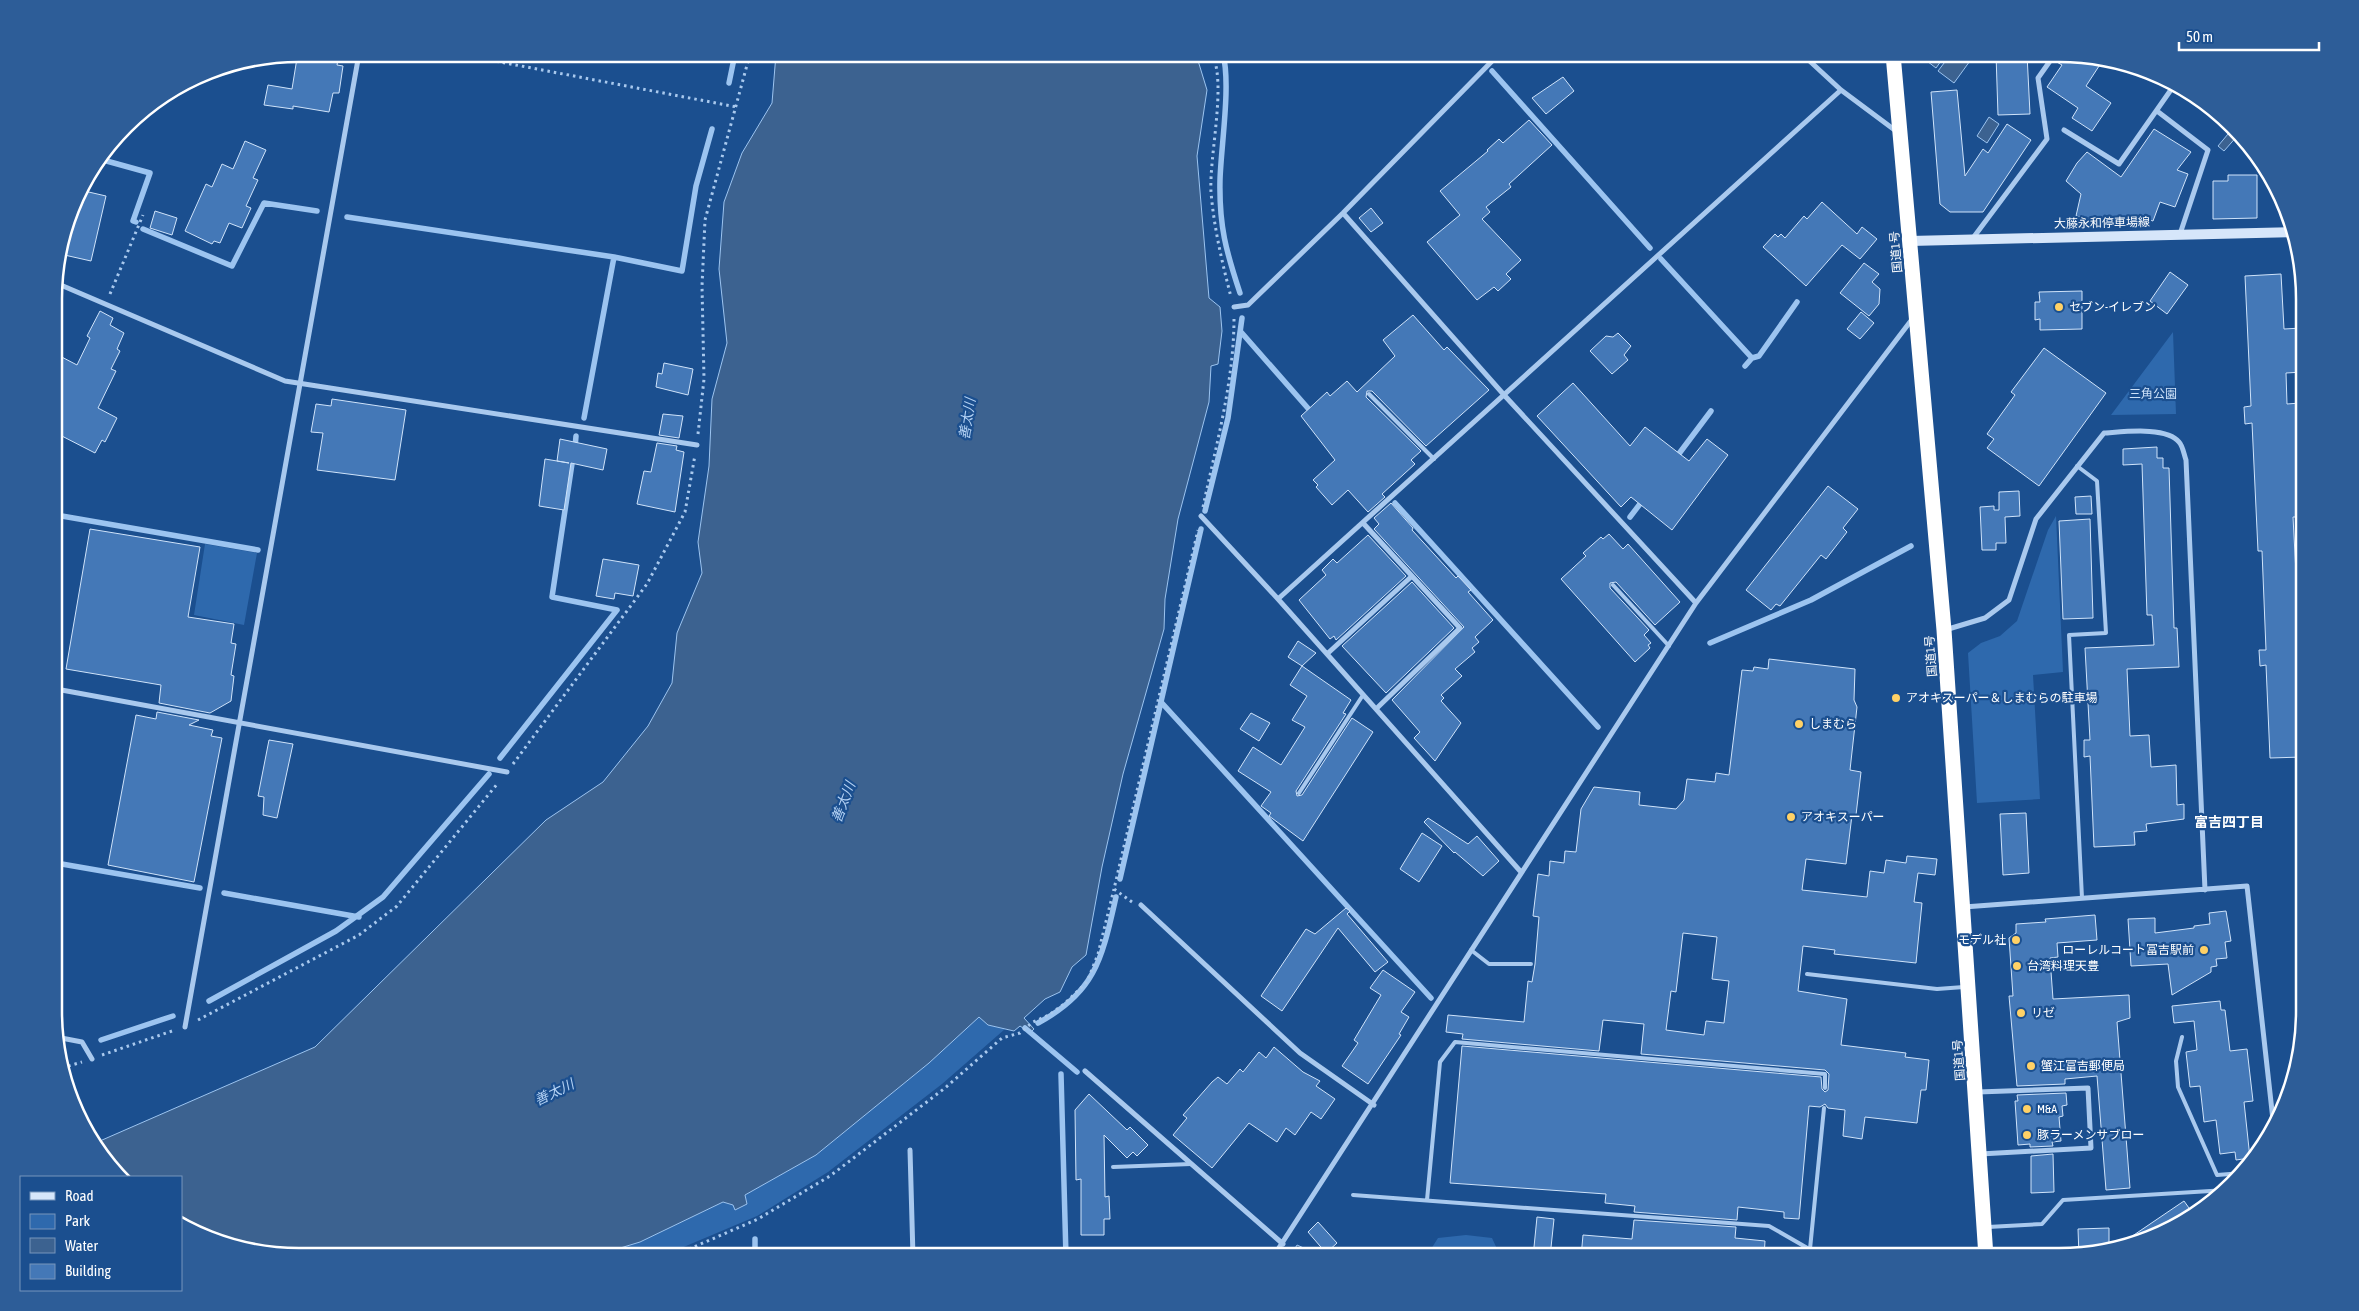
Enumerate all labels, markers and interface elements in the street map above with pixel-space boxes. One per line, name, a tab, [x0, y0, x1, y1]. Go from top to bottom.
scale bar	[2179, 20, 2319, 52]
text: 50 m	[2186, 28, 2213, 45]
street label: 大藤永和停車場線	[2054, 215, 2150, 231]
street label: 国道1号	[1887, 231, 1905, 273]
place label: セブン-イレブン	[2069, 300, 2156, 314]
marker: セブン-イレブン	[2053, 301, 2065, 313]
park label: 三角公園	[2129, 387, 2177, 401]
water label: 善太川	[956, 395, 978, 441]
street label: 国道1号	[1923, 635, 1939, 677]
place label: アオキスーパー＆しまむらの駐車場	[1906, 691, 2098, 705]
marker: アオキスーパー＆しまむらの駐車場	[1890, 692, 1902, 704]
place label: しまむら	[1809, 717, 1857, 731]
marker: しまむら	[1793, 718, 1805, 730]
water label: 善太川	[828, 778, 859, 824]
place label: アオキスーパー	[1801, 810, 1885, 824]
marker: アオキスーパー	[1785, 811, 1797, 823]
district label: 富吉四丁目	[2194, 814, 2264, 830]
place label: モデル社	[1958, 933, 2006, 947]
marker: モデル社	[2010, 934, 2022, 946]
place label: ローレルコート冨吉駅前	[2062, 943, 2194, 957]
marker: ローレルコート冨吉駅前	[2198, 944, 2210, 956]
place label: 台湾料理天豊	[2027, 959, 2099, 973]
marker: 台湾料理天豊	[2011, 960, 2023, 972]
place label: リゼ	[2031, 1006, 2055, 1020]
marker: リゼ	[2015, 1007, 2027, 1019]
street label: 国道1号	[1951, 1039, 1967, 1081]
place label: 蟹江富吉郵便局	[2041, 1059, 2125, 1073]
marker: 蟹江富吉郵便局	[2025, 1060, 2037, 1072]
water label: 善太川	[532, 1075, 578, 1108]
place label: M&A	[2037, 1102, 2057, 1116]
marker: M&A	[2021, 1103, 2033, 1115]
place label: 豚ラーメンサブロー	[2037, 1128, 2145, 1142]
marker: 豚ラーメンサブロー	[2021, 1129, 2033, 1141]
legend	[20, 1176, 182, 1291]
text: Road	[65, 1187, 94, 1204]
text: Park	[65, 1212, 90, 1229]
text: Water	[65, 1237, 98, 1254]
text: Building	[65, 1262, 111, 1279]

